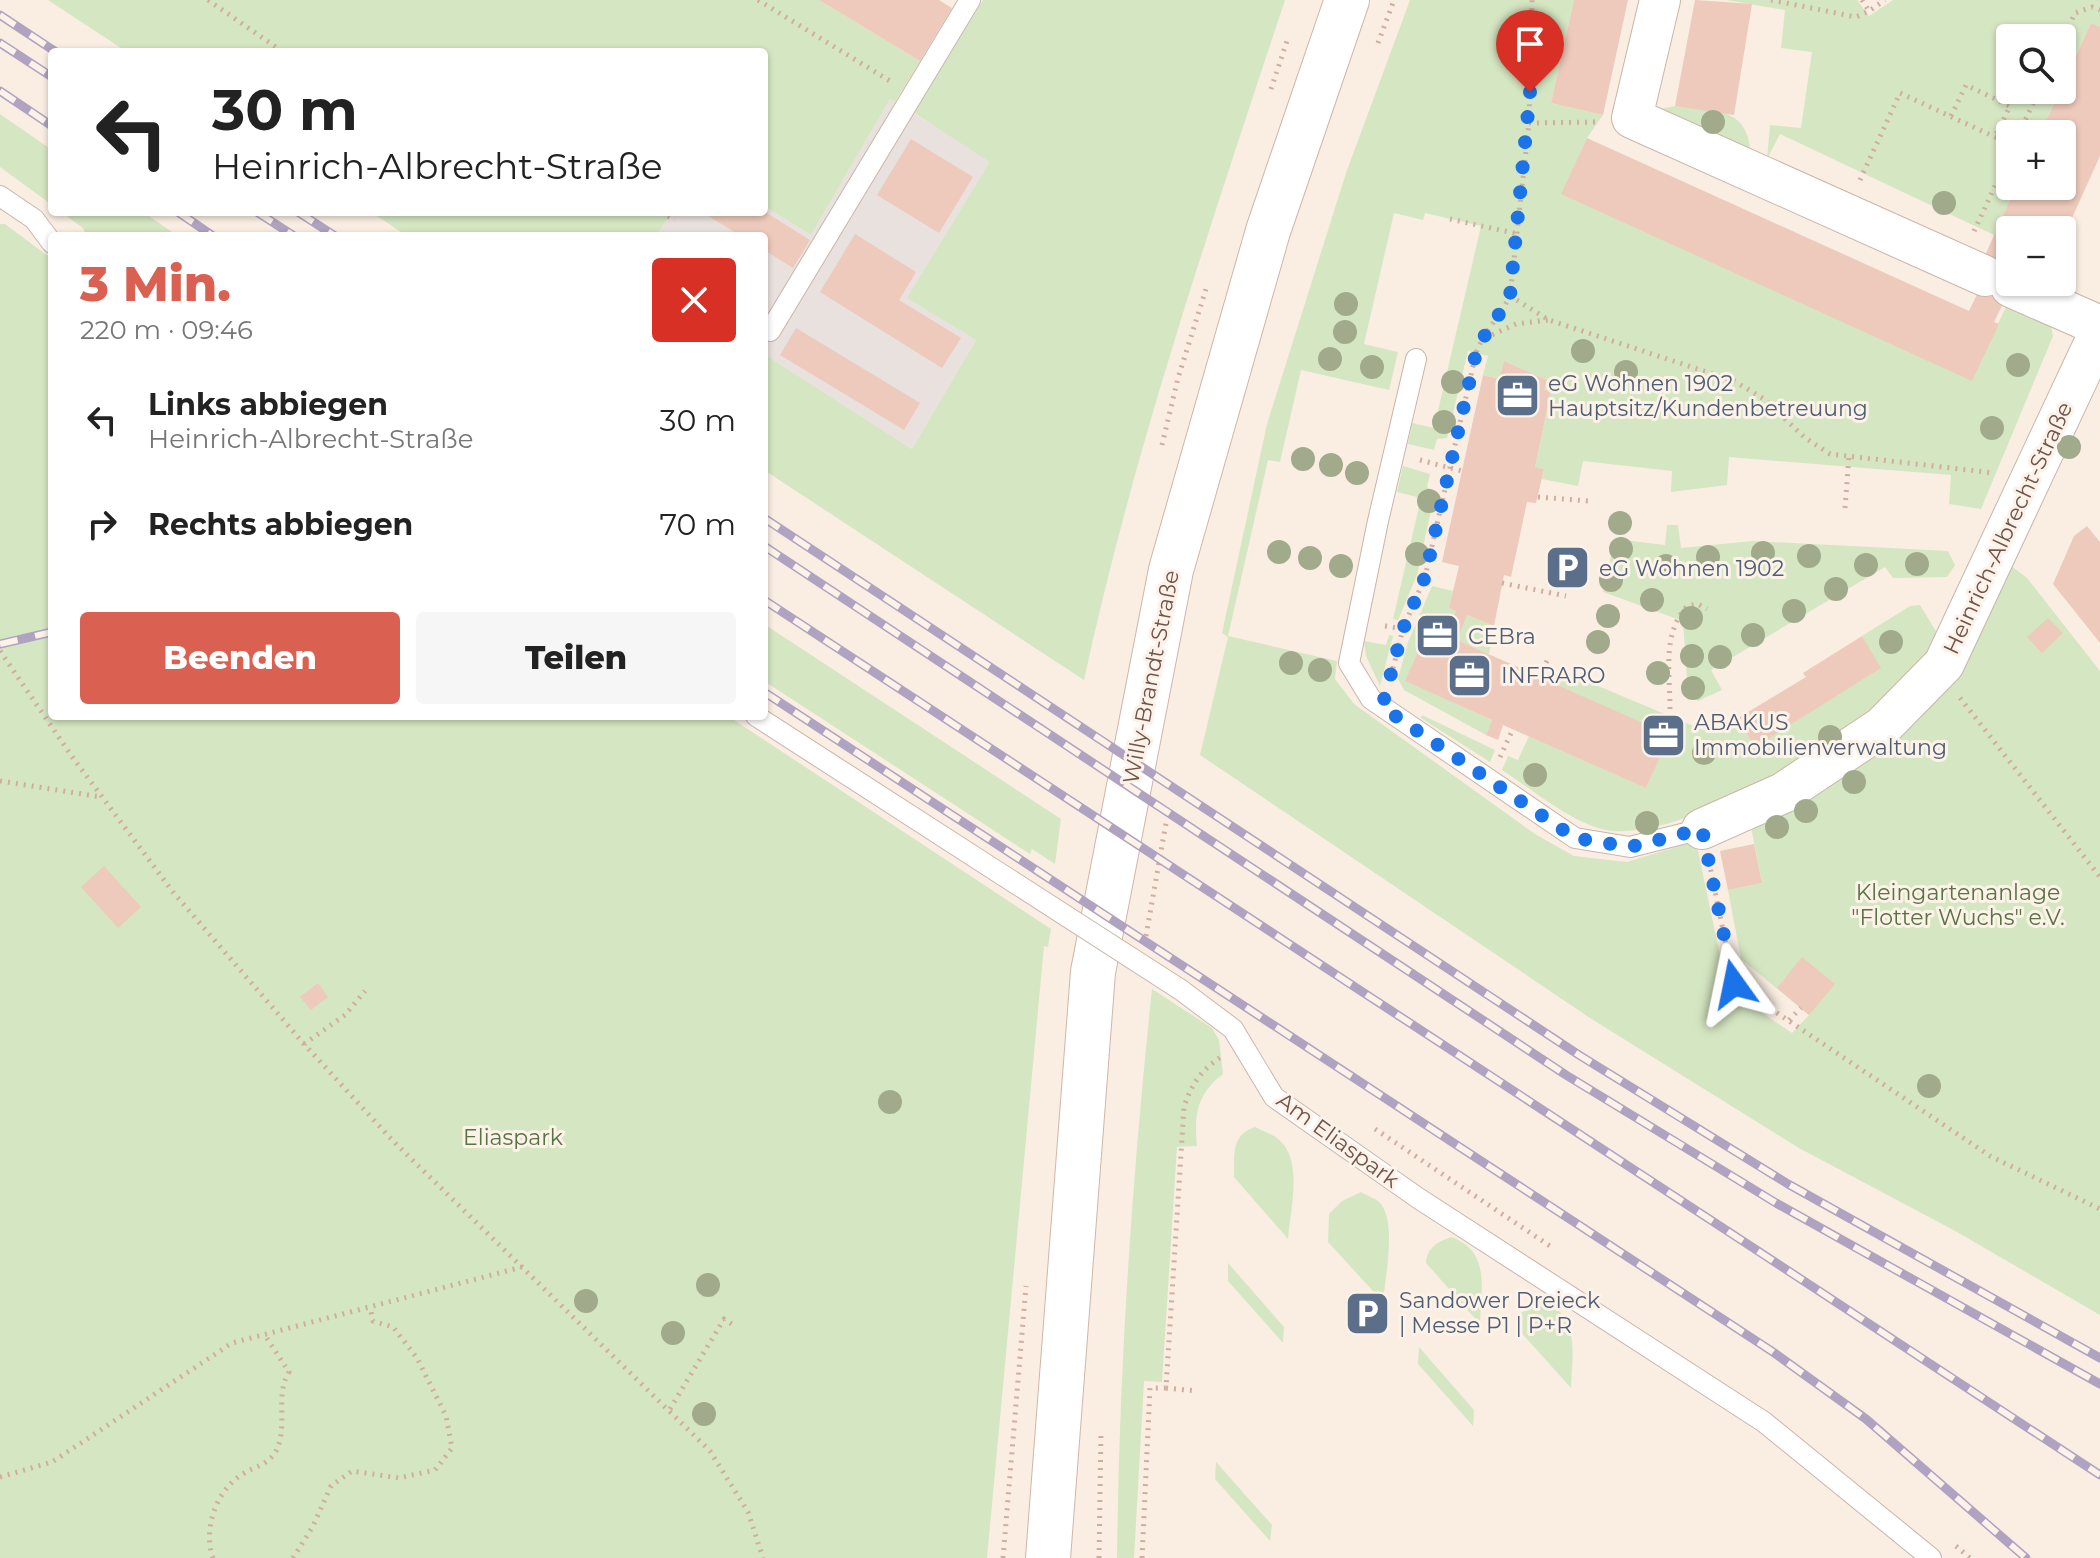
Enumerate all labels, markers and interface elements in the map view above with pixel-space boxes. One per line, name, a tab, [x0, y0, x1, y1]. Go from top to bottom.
pin	[1496, 10, 1564, 92]
icon: arrive	[1508, 22, 1552, 66]
map controls	[1996, 24, 2076, 296]
button: search	[1996, 24, 2076, 104]
text: 30 m	[212, 76, 358, 144]
icon: left	[80, 80, 184, 184]
button: +	[1996, 120, 2076, 200]
text: Heinrich-Albrecht-Straße	[212, 144, 663, 188]
button: −	[1996, 216, 2076, 296]
text: 3 Min.	[80, 255, 231, 313]
button: close	[652, 258, 736, 342]
text: 220 m · 09:46	[80, 314, 253, 346]
place label: eG Wohnen 1902 Hauptsitz/Kundenbetreuung	[1548, 370, 1868, 422]
office icon: eG Wohnen 1902 Hauptsitz/Kundenbetreuung	[1493, 372, 1541, 420]
text: Links abbiegen	[148, 386, 388, 423]
icon: left	[80, 398, 124, 442]
street label: Heinrich-Albrecht-Straße	[1938, 398, 2078, 658]
text: 30 m	[660, 402, 736, 439]
text: Heinrich-Albrecht-Straße	[148, 423, 473, 455]
icon: right	[80, 502, 124, 546]
text: Rechts abbiegen	[148, 506, 413, 543]
text: 70 m	[659, 506, 736, 543]
parking icon: eG Wohnen 1902	[1544, 544, 1592, 592]
place label: eG Wohnen 1902	[1599, 555, 1784, 582]
street label: Willy-Brandt-Straße	[1117, 568, 1185, 786]
button: Beenden	[80, 612, 400, 704]
button: Teilen	[416, 612, 736, 704]
office icon: CEBra	[1413, 612, 1461, 660]
place label: CEBra	[1468, 623, 1536, 650]
office icon: INFRARO	[1446, 651, 1494, 699]
place label: INFRARO	[1501, 662, 1606, 689]
place label: ABAKUS Immobilienverwaltung	[1694, 709, 1947, 761]
office icon: ABAKUS Immobilienverwaltung	[1639, 711, 1687, 759]
park label: Kleingartenanlage "Flotter Wuchs" e.V.	[1851, 879, 2065, 931]
position arrow	[1692, 942, 1776, 1026]
street label: Am Eliaspark	[1271, 1087, 1405, 1194]
park label: Eliaspark	[463, 1124, 564, 1151]
place label: Sandower Dreieck | Messe P1 | P+R	[1399, 1287, 1601, 1339]
parking icon: Sandower Dreieck | Messe P1 | P+R	[1344, 1289, 1392, 1337]

